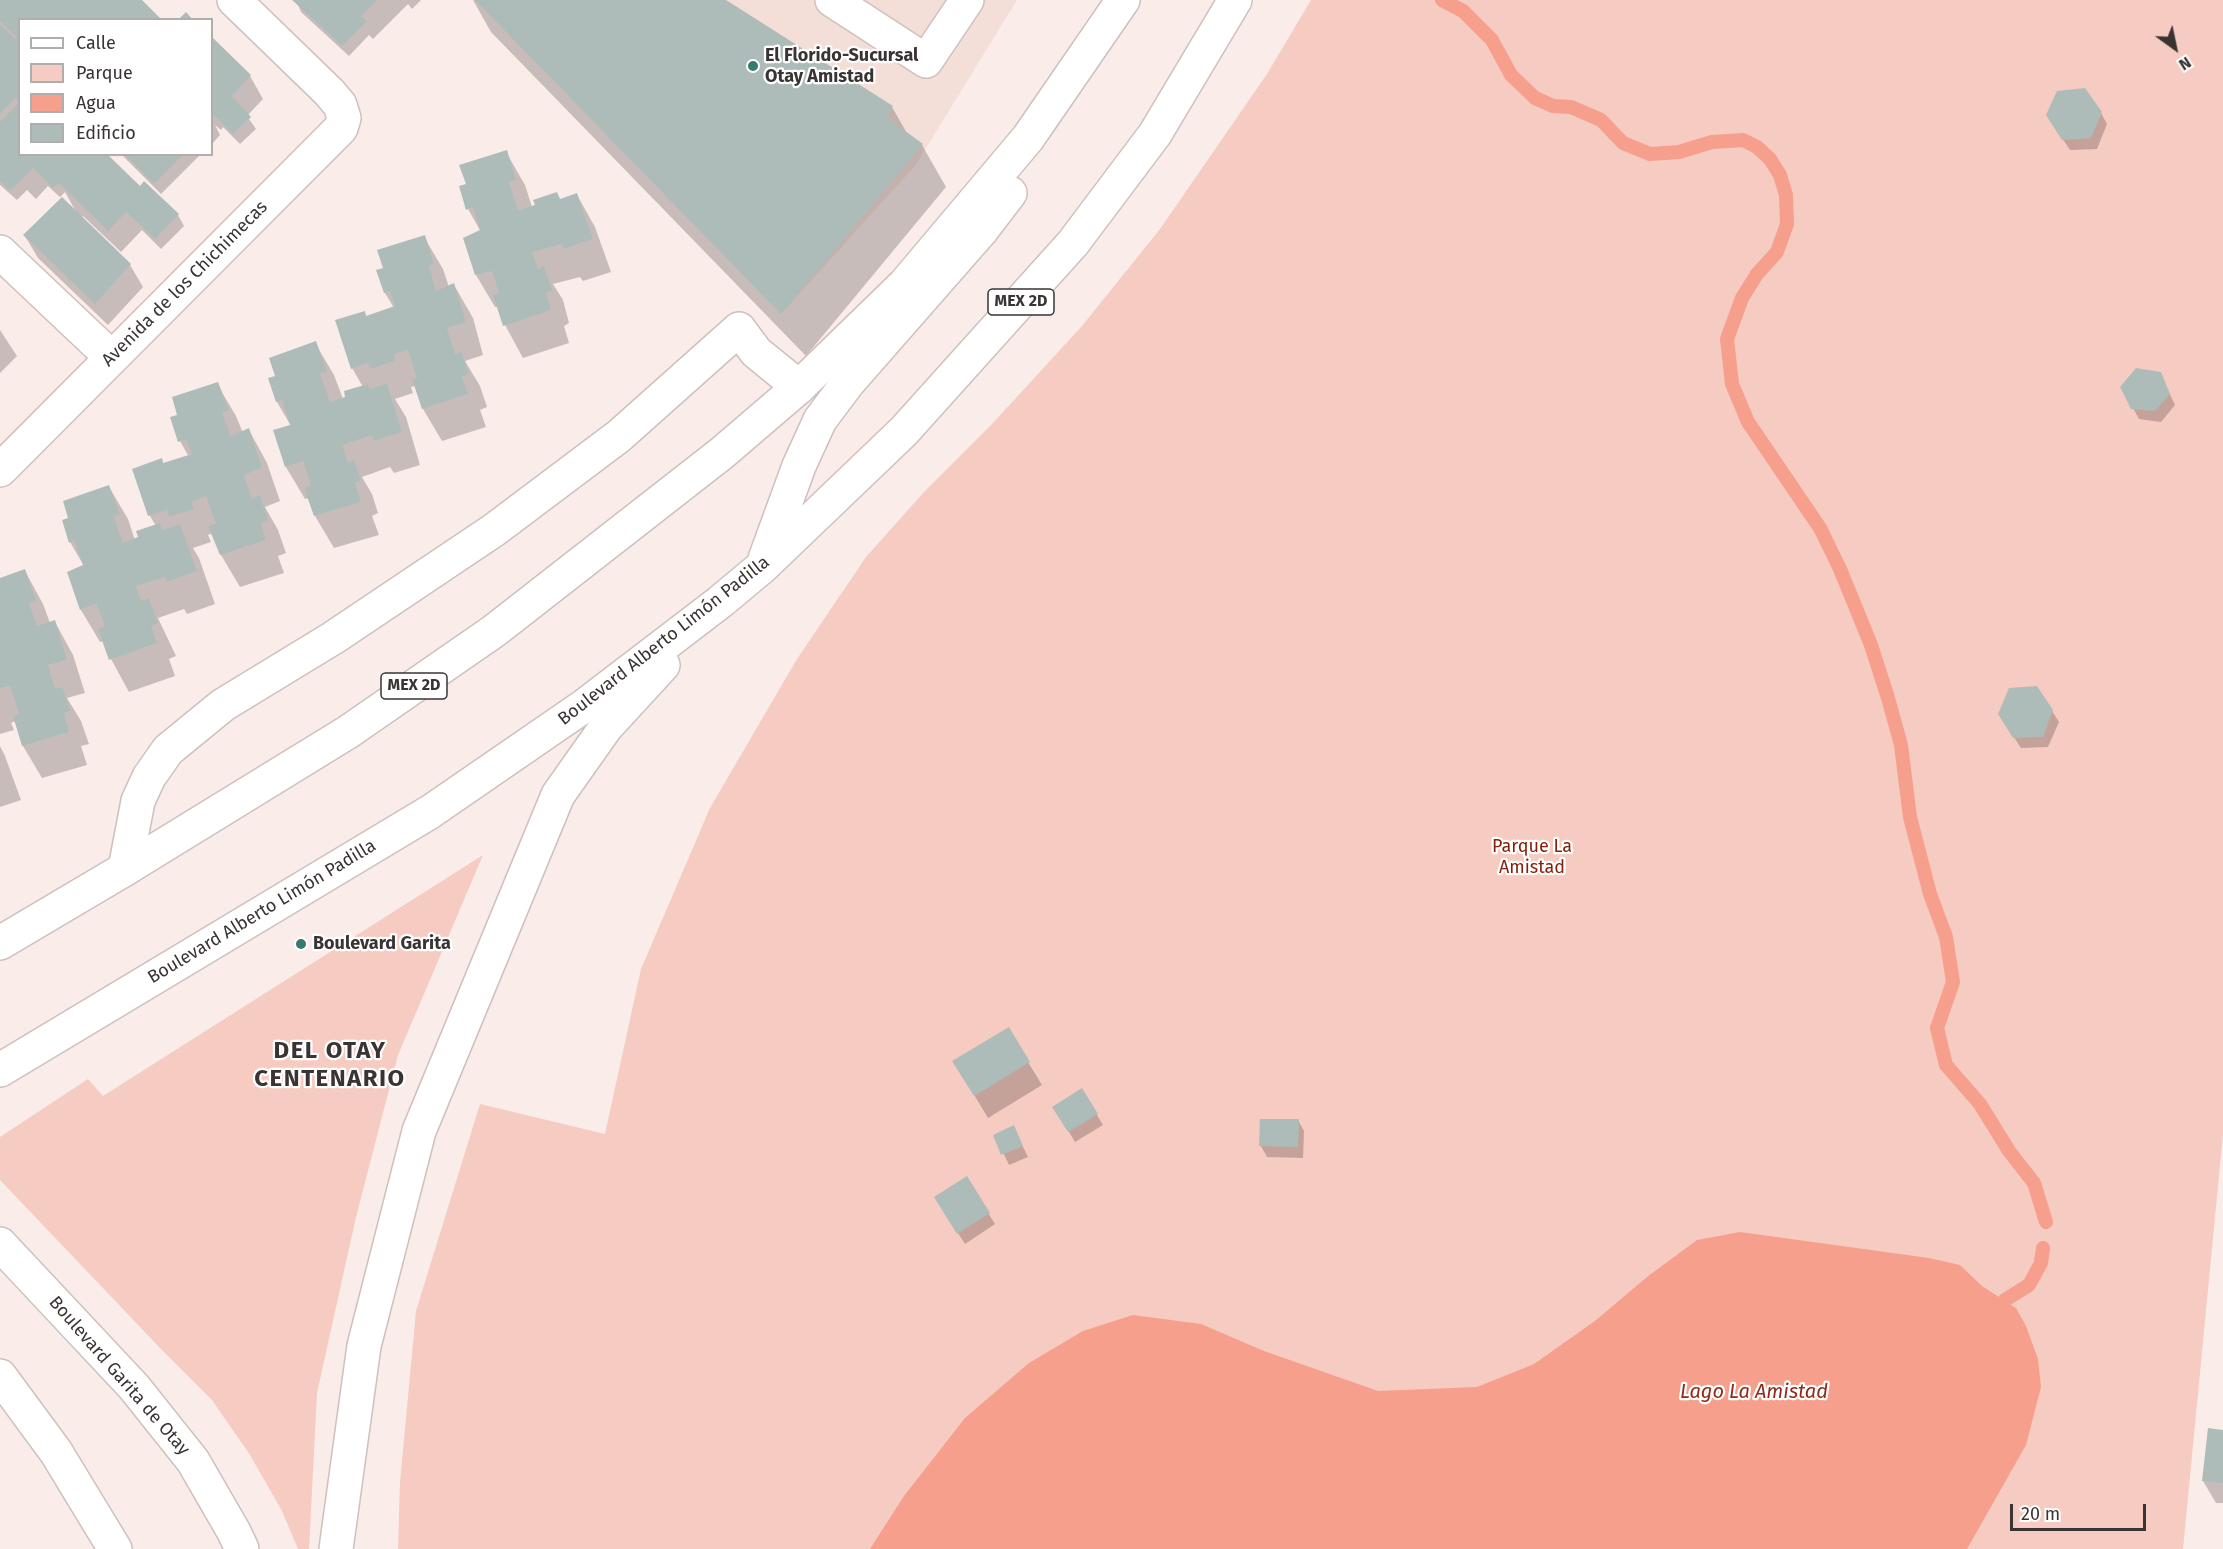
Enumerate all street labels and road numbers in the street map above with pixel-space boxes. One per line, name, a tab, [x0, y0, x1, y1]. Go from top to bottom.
street label: Avenida de los Chichimecas	[98, 197, 272, 371]
road number: MEX 2D	[988, 289, 1054, 315]
street label: Boulevard Alberto Limón Padilla	[554, 552, 774, 730]
road number: MEX 2D	[381, 673, 447, 699]
street label: Boulevard Alberto Limón Padilla	[144, 835, 380, 989]
street label: Boulevard Garita de Otay	[44, 1292, 194, 1460]

